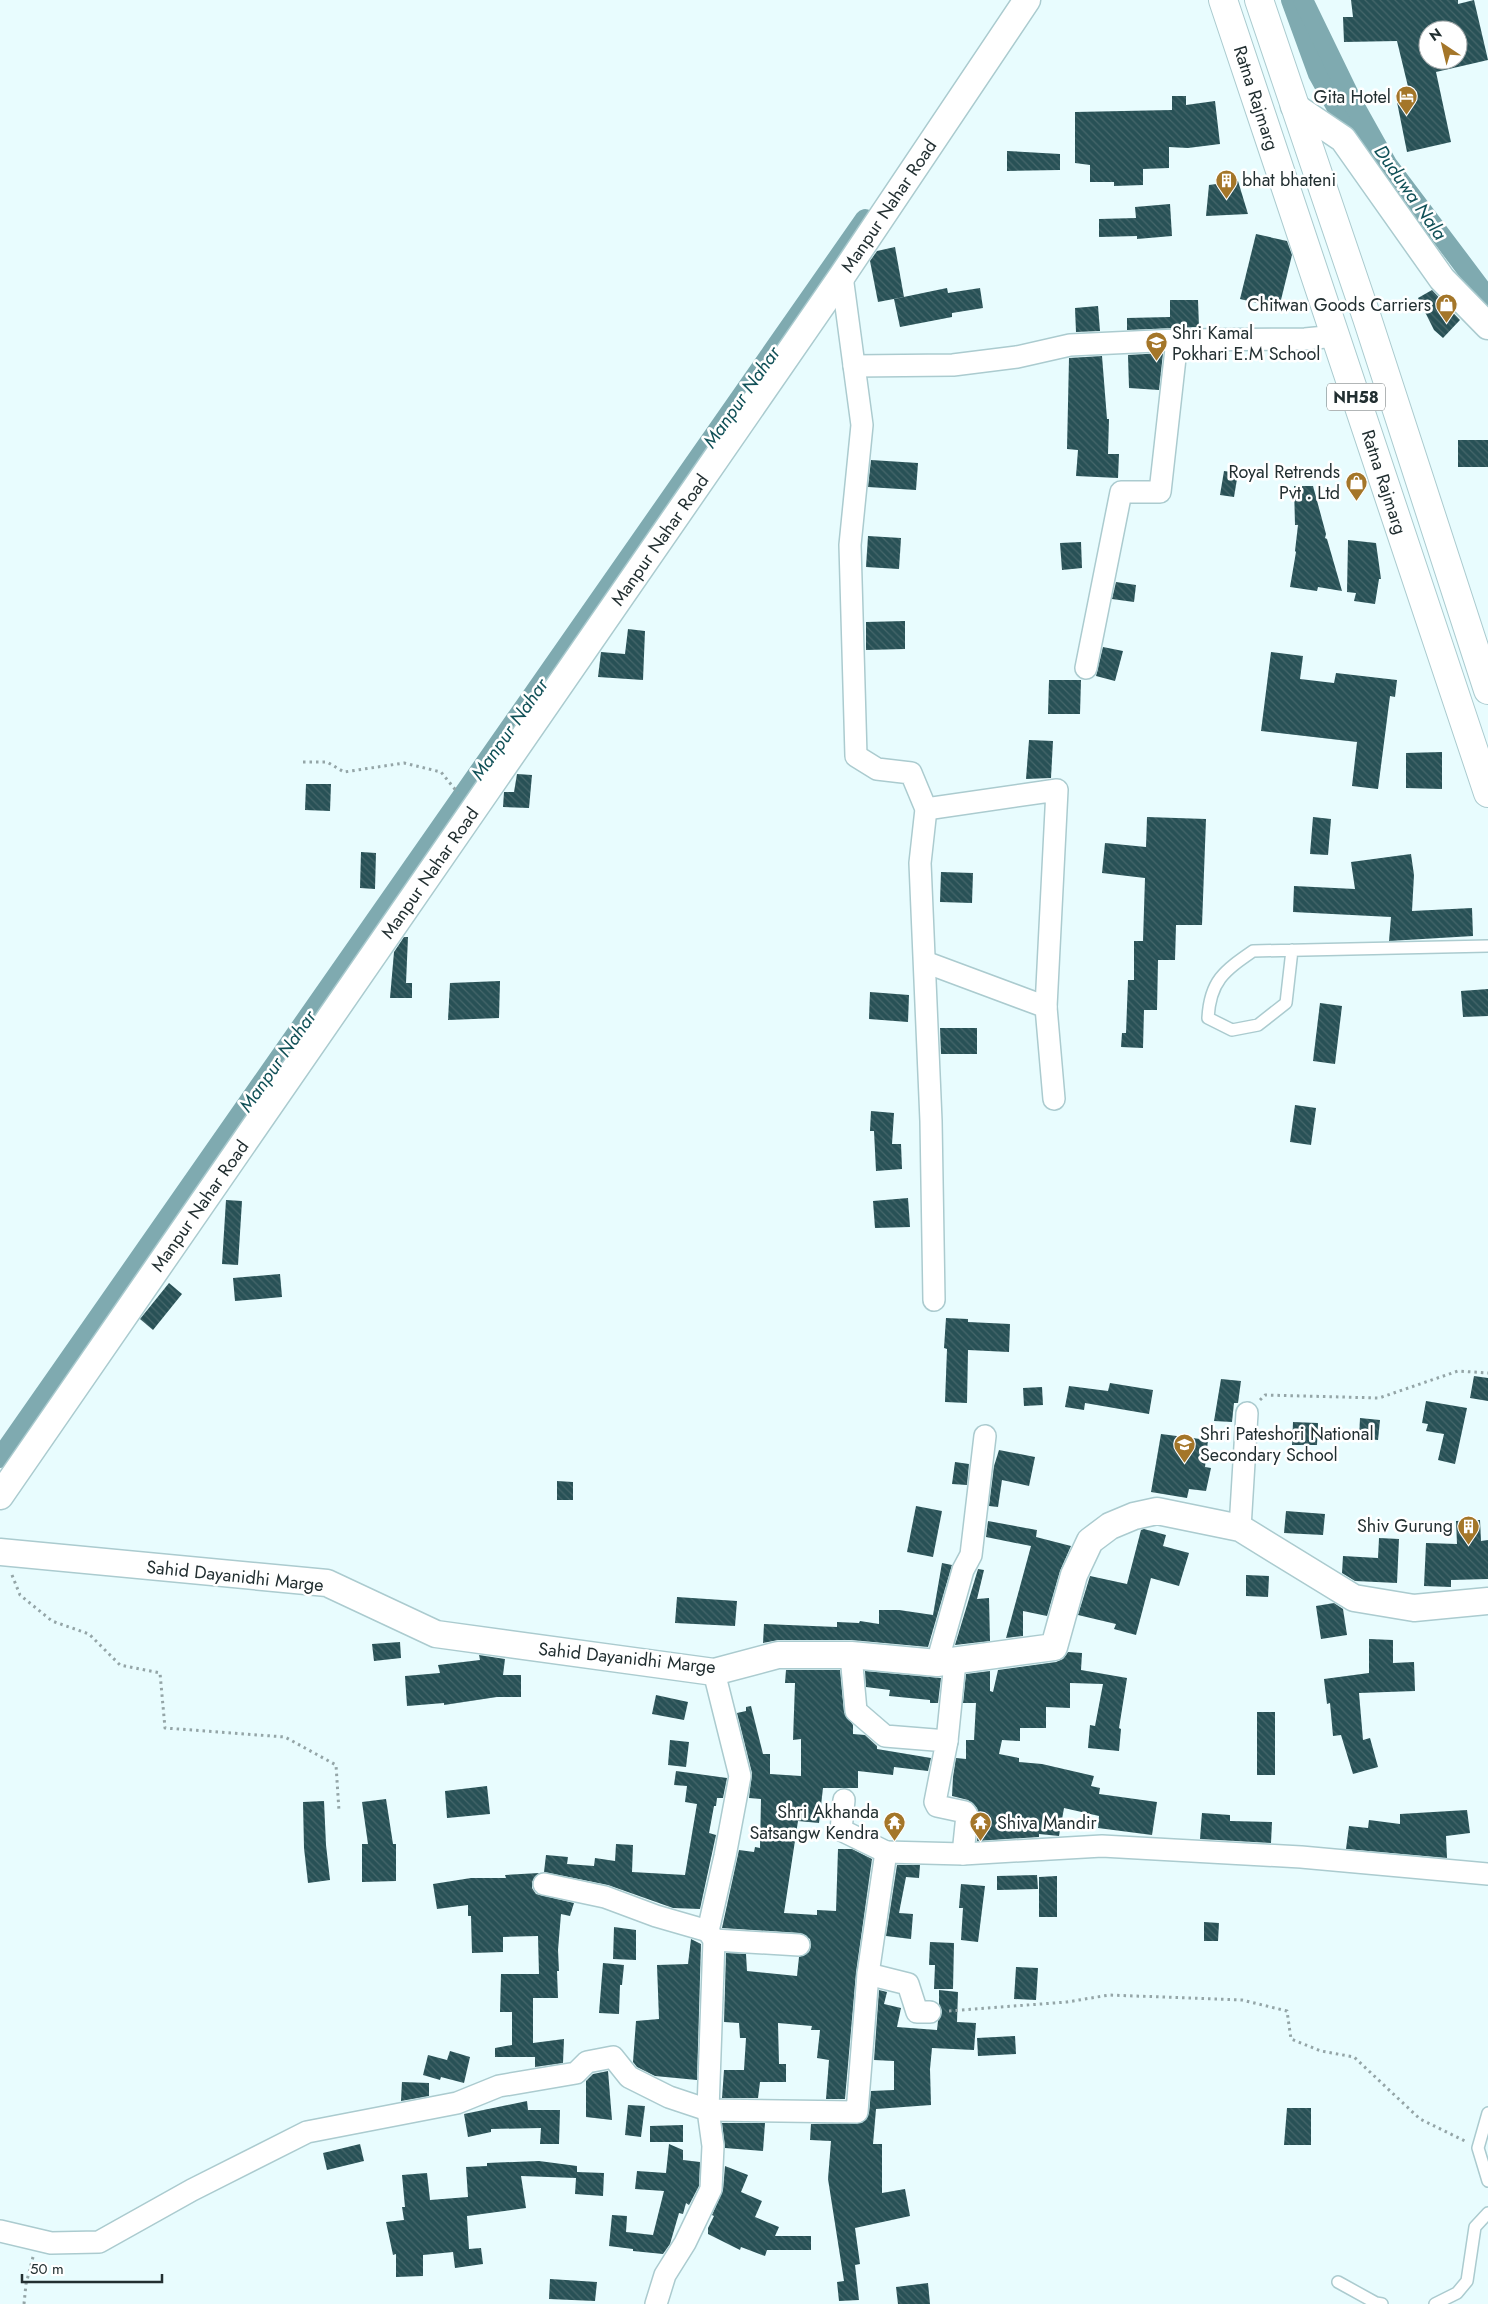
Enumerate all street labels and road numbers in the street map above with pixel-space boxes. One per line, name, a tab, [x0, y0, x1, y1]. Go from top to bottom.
street label: Ratna Rajmarg	[1227, 42, 1285, 154]
street label: Manpur Nahar Road	[835, 134, 943, 278]
road number: NH58	[1327, 384, 1385, 411]
street label: Ratna Rajmarg	[1355, 426, 1413, 538]
street label: Manpur Nahar Road	[605, 469, 715, 611]
street label: Manpur Nahar Road	[375, 802, 485, 944]
street label: Manpur Nahar Road	[145, 1135, 255, 1277]
street label: Sahid Dayanidhi Marge	[145, 1554, 325, 1598]
street label: Sahid Dayanidhi Marge	[537, 1636, 717, 1680]

